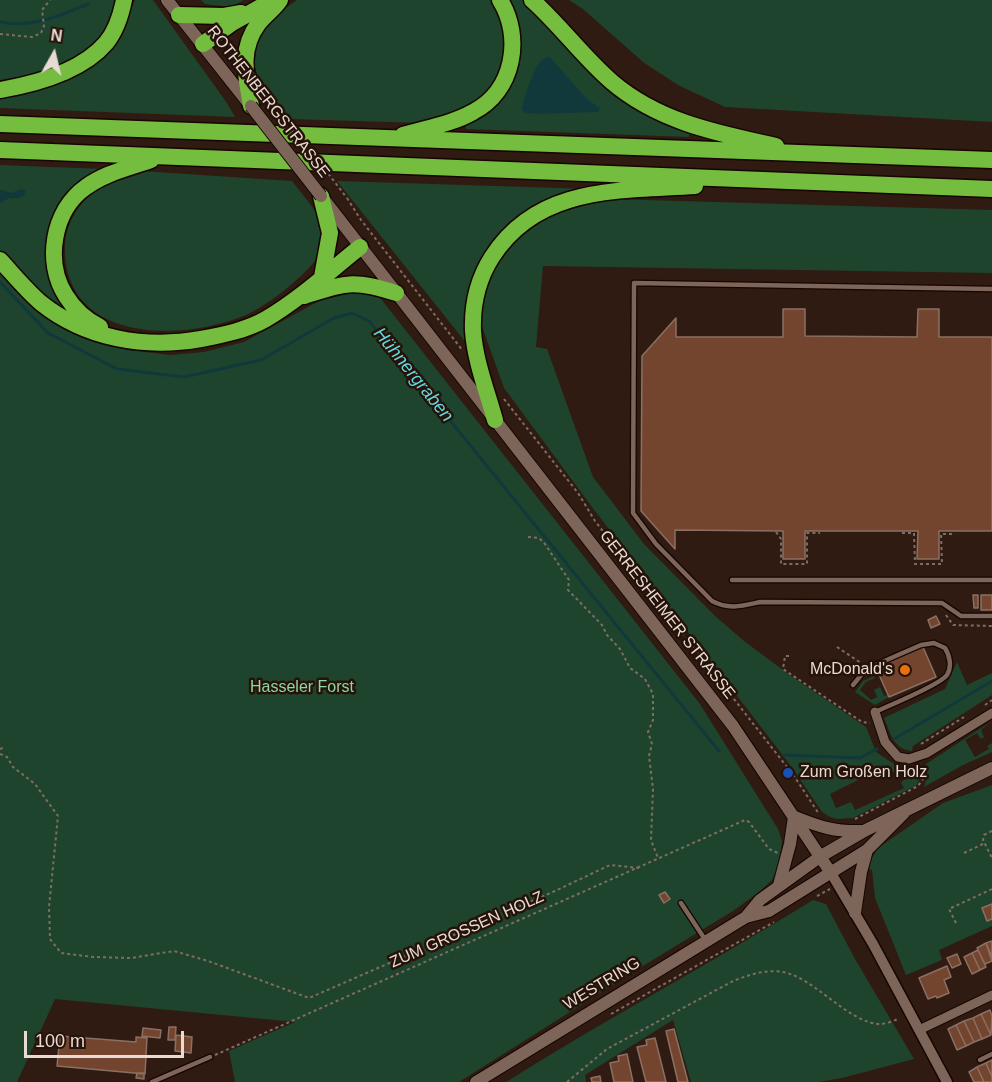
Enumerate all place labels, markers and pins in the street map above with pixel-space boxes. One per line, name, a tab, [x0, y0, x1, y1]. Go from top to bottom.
place label: McDonald's	[810, 660, 893, 680]
marker: McDonald's	[898, 663, 912, 677]
place label: Zum Großen Holz	[800, 763, 927, 783]
marker: Zum Großen Holz	[781, 766, 795, 780]

